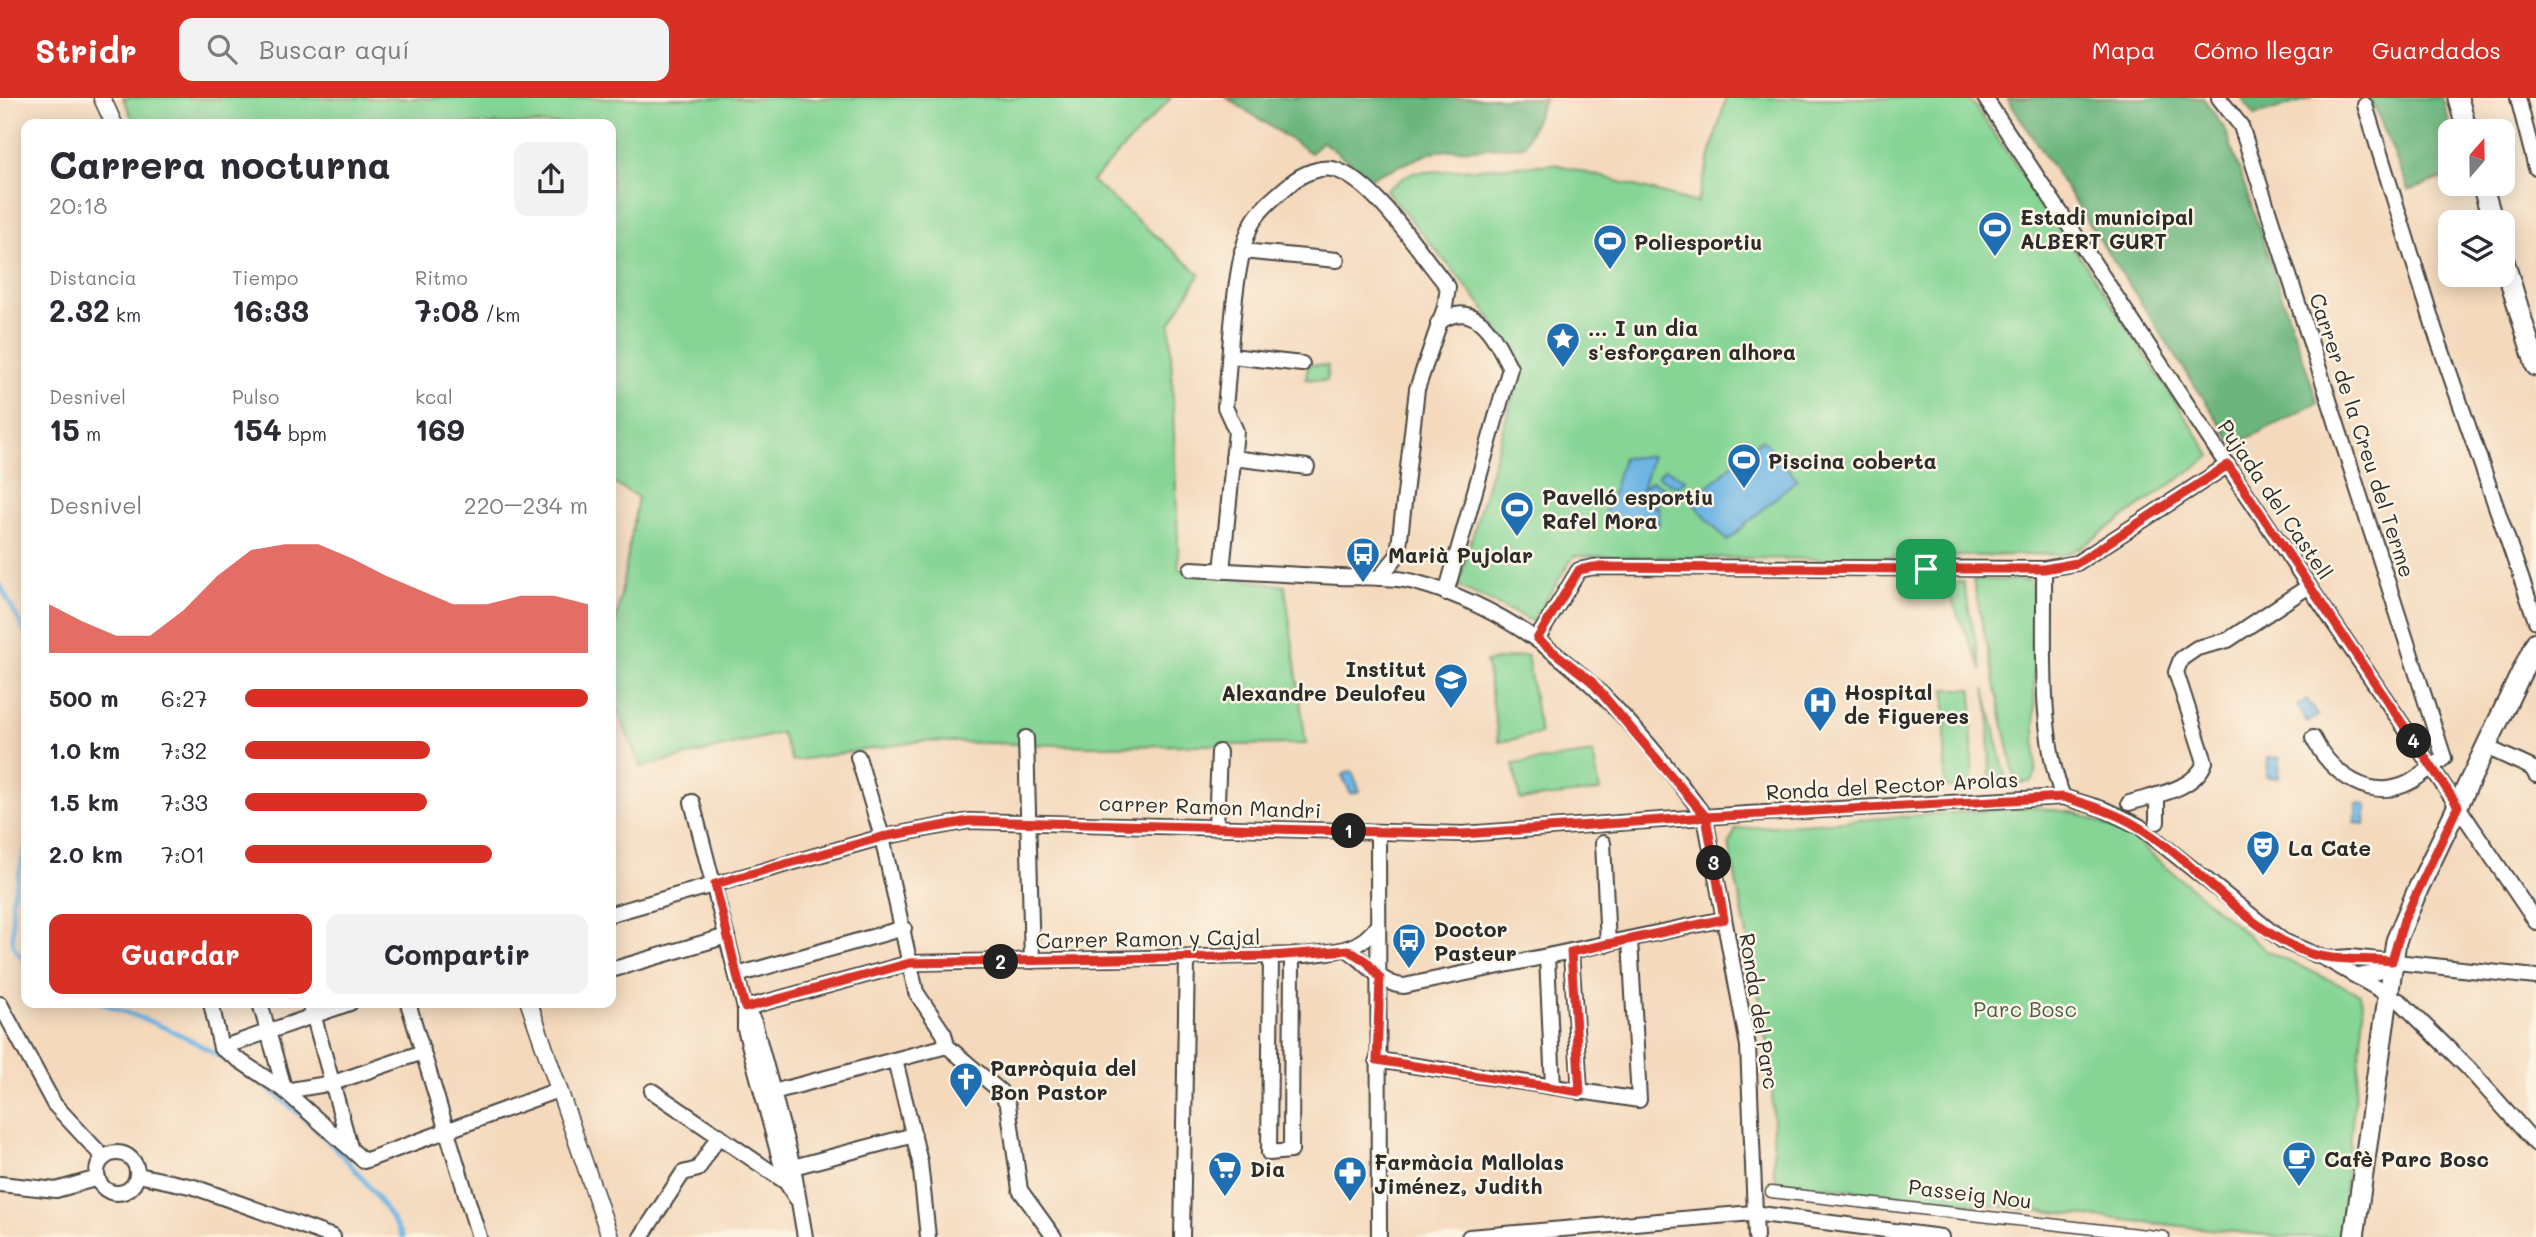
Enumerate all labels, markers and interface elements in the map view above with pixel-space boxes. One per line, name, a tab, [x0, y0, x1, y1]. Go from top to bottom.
search box	[179, 18, 669, 81]
text: Stridr	[35, 28, 137, 71]
icon: search	[203, 30, 241, 68]
text: Buscar aquí	[259, 32, 410, 66]
text: Mapa	[2092, 34, 2156, 65]
text: Cómo llegar	[2194, 34, 2334, 65]
text: Guardados	[2372, 34, 2501, 65]
north arrow	[2438, 119, 2515, 196]
map controls	[2438, 119, 2515, 287]
text: Carrera nocturna	[49, 139, 391, 189]
button: share	[514, 142, 588, 216]
text: 20:18	[49, 190, 107, 220]
place label: Estadi municipal ALBERT GURT	[2020, 203, 2194, 254]
sports icon: Estadi municipal ALBERT GURT	[1976, 209, 2014, 258]
button: layers	[2438, 210, 2515, 287]
sports icon: Poliesportiu	[1591, 222, 1629, 271]
place label: Poliesportiu	[1634, 228, 1762, 255]
text: Distancia	[49, 265, 137, 290]
text: Tiempo	[232, 265, 298, 290]
text: Ritmo	[415, 265, 468, 290]
street label: Carrer de la Creu del Terme	[2304, 289, 2422, 581]
text: 2.32	[49, 290, 110, 330]
text: 16:33	[232, 290, 309, 330]
text: 7:08	[415, 290, 479, 330]
text: km	[110, 302, 141, 327]
text: /km	[479, 302, 520, 327]
place label: ... I un dia s'esforçaren alhora	[1588, 314, 1796, 365]
place icon: ... I un dia s'esforçaren alhora	[1544, 320, 1582, 369]
text: Desnivel	[49, 384, 126, 409]
text: Pulso	[232, 384, 279, 409]
text: kcal	[415, 384, 453, 409]
text: 15	[49, 409, 80, 449]
text: 154	[232, 409, 282, 449]
text: 169	[415, 409, 464, 449]
street label: Pujada del Castell	[2213, 414, 2339, 584]
text: m	[80, 421, 101, 446]
text: bpm	[282, 421, 327, 446]
sports icon: Piscina coberta	[1725, 441, 1763, 490]
place label: Piscina coberta	[1768, 447, 1937, 474]
place label: Pavelló esportiu Rafel Mora	[1542, 483, 1713, 534]
sports icon: Pavelló esportiu Rafel Mora	[1498, 489, 1536, 538]
text: Desnivel	[49, 490, 142, 520]
text: 220–234 m	[464, 490, 588, 520]
bus stop icon: Marià Pujolar	[1344, 535, 1382, 584]
pin	[1896, 539, 1956, 599]
place label: Marià Pujolar	[1388, 541, 1533, 568]
icon: arrive	[1907, 550, 1945, 588]
place label: Institut Alexandre Deulofeu	[1221, 655, 1426, 706]
school or university icon: Institut Alexandre Deulofeu	[1432, 661, 1470, 710]
place label: Hospital de Figueres	[1844, 678, 1969, 729]
text: 500 m	[49, 683, 119, 713]
text: 6:27	[161, 683, 208, 713]
hospital icon: Hospital de Figueres	[1801, 684, 1839, 733]
pin: 4	[2396, 724, 2432, 758]
text: 4	[2407, 728, 2420, 753]
text: 1.0 km	[49, 735, 120, 765]
text: 7:32	[161, 735, 207, 765]
street label: Ronda del Rector Arolas	[1765, 765, 2019, 805]
text: 1.5 km	[49, 787, 119, 817]
text: 7:33	[161, 787, 208, 817]
street label: carrer Ramon Mandri	[1098, 789, 1322, 823]
pin: 1	[1332, 814, 1366, 848]
text: 1	[1344, 818, 1353, 843]
theatre icon: La Cate	[2244, 828, 2282, 877]
place label: La Cate	[2288, 834, 2371, 861]
text: 2.0 km	[49, 839, 123, 869]
text: 7:01	[161, 839, 205, 869]
pin: 3	[1696, 846, 1732, 880]
text: 3	[1708, 850, 1719, 875]
button: Guardar	[49, 914, 312, 994]
button: Compartir	[326, 914, 588, 994]
place label: Doctor Pasteur	[1434, 915, 1517, 966]
bus stop icon: Doctor Pasteur	[1390, 921, 1428, 970]
street label: Carrer Ramon y Cajal	[1035, 923, 1261, 953]
street label: Ronda del Parc	[1734, 931, 1786, 1091]
pin: 2	[984, 944, 1018, 980]
text: 2	[995, 949, 1006, 974]
park label: Parc Bosc	[1973, 995, 2077, 1022]
place label: Parròquia del Bon Pastor	[990, 1054, 1136, 1105]
church icon: Parròquia del Bon Pastor	[947, 1060, 985, 1109]
cafe icon: Cafè Parc Bosc	[2280, 1139, 2318, 1188]
place label: Cafè Parc Bosc	[2324, 1145, 2489, 1172]
place label: Farmàcia Mallolas Jiménez, Judith	[1374, 1148, 1564, 1199]
supermarket icon: Dia	[1206, 1149, 1244, 1198]
pharmacy icon: Farmàcia Mallolas Jiménez, Judith	[1331, 1154, 1369, 1203]
place label: Dia	[1250, 1155, 1285, 1182]
street label: Passeig Nou	[1907, 1172, 2033, 1214]

